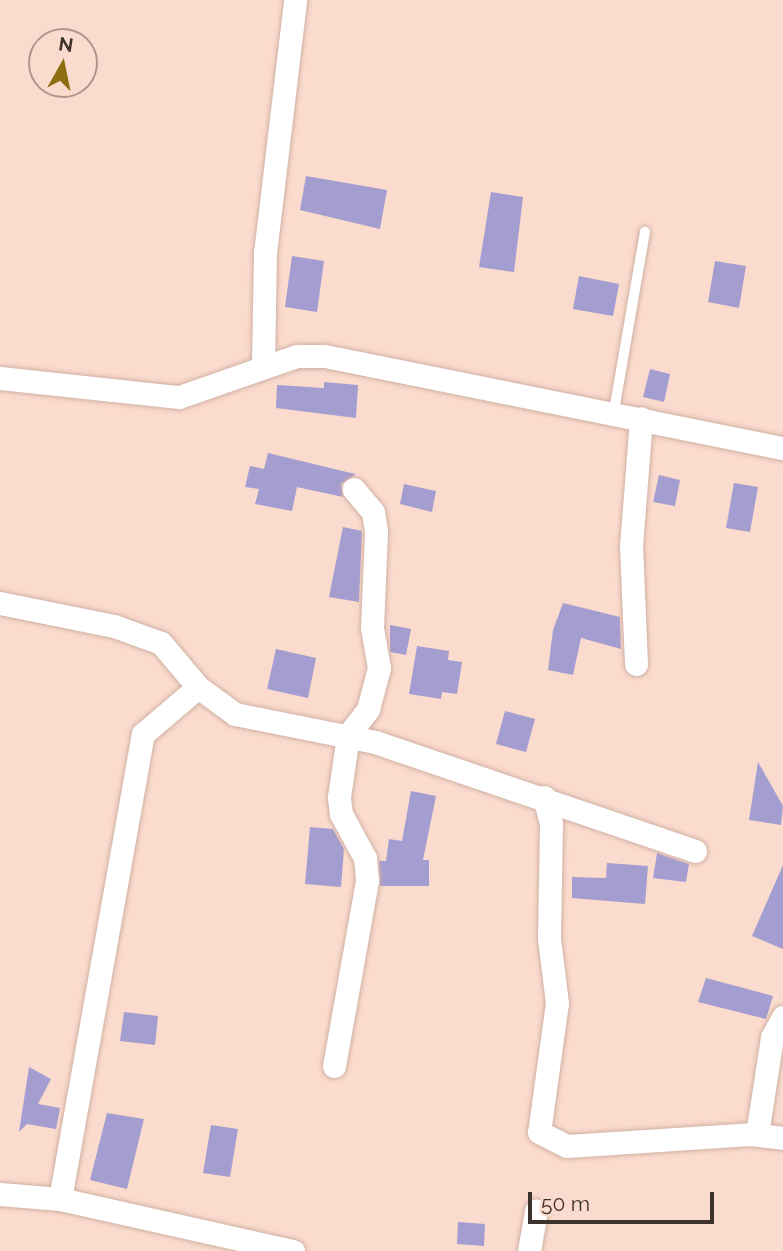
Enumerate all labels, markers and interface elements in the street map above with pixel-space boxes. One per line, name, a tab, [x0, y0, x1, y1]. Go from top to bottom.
north arrow	[28, 28, 98, 98]
text: N	[57, 32, 75, 56]
scale bar	[531, 1178, 716, 1222]
text: 50 m	[541, 1191, 590, 1216]

